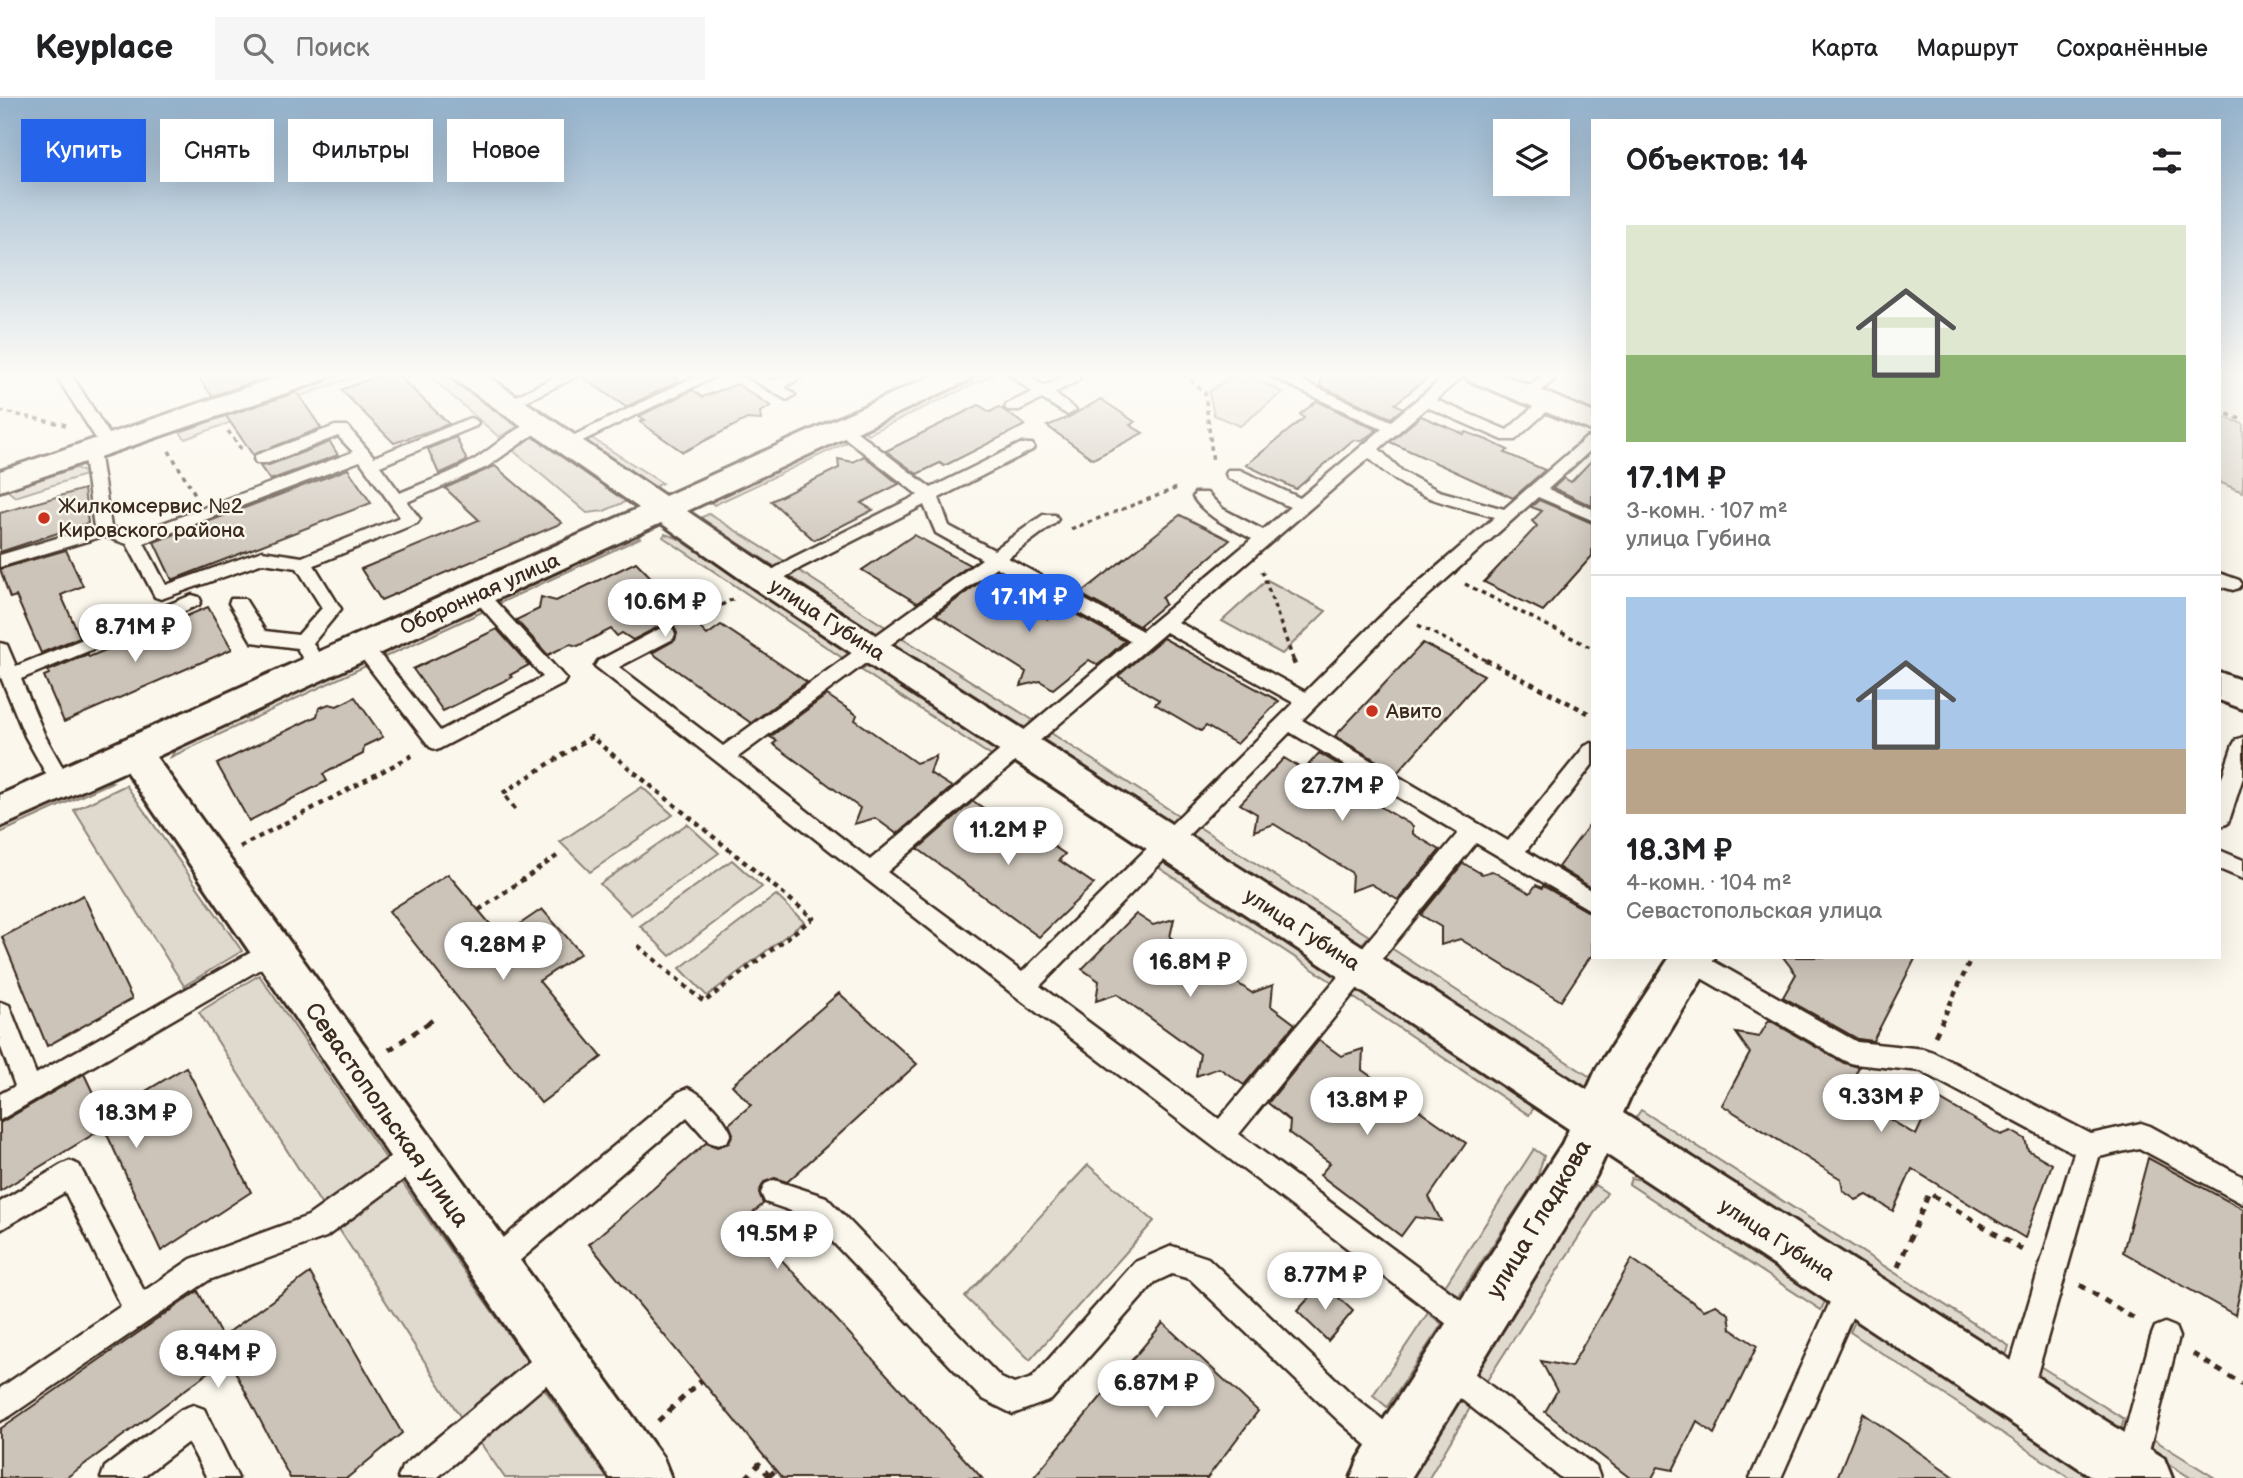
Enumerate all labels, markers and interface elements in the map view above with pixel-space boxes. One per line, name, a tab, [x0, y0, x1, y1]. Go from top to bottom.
search box	[215, 17, 705, 80]
text: Keyplace	[35, 28, 173, 68]
icon: search	[239, 29, 277, 67]
text: Поиск	[295, 33, 370, 64]
text: Карта	[1811, 34, 1878, 63]
text: Маршрут	[1916, 34, 2018, 63]
text: Сохранённые	[2056, 34, 2208, 63]
chip: Купить	[21, 119, 146, 182]
chip: Снять	[160, 119, 274, 182]
chip: Фильтры	[288, 119, 433, 182]
chip: Новое	[447, 119, 564, 182]
map controls	[1493, 119, 1570, 196]
button: layers	[1493, 119, 1570, 196]
icon: filters	[2148, 142, 2186, 180]
text: Объектов: 14	[1626, 143, 1808, 179]
icon: home	[1843, 270, 1969, 396]
text: 17.1M ₽	[1626, 461, 1726, 497]
place label: Жилкомсервис №2 Кировского района	[58, 494, 246, 543]
text: 3-комн. · 107 m²	[1626, 497, 1788, 525]
marker: Жилкомсервис №2 Кировского района	[36, 510, 52, 526]
text: улица Губина	[1626, 525, 1771, 553]
street label: Оборонная улица	[396, 547, 564, 640]
street label: улица Губина	[765, 573, 890, 667]
pin: 17.1M ₽	[964, 574, 1094, 634]
pin: 10.6M ₽	[600, 580, 730, 639]
text: 17.1M ₽	[991, 583, 1067, 611]
text: 10.6M ₽	[624, 588, 706, 616]
pin: 8.71M ₽	[70, 604, 200, 664]
text: 8.71M ₽	[95, 613, 175, 641]
icon: home	[1843, 642, 1969, 768]
place label: Авито	[1385, 699, 1442, 724]
marker: Авито	[1364, 703, 1380, 719]
pin: 27.7M ₽	[1277, 764, 1407, 823]
text: 27.7M ₽	[1300, 772, 1384, 800]
pin: 11.2M ₽	[943, 808, 1073, 867]
text: 11.2M ₽	[969, 816, 1047, 844]
text: 18.3M ₽	[1626, 833, 1732, 869]
text: 4-комн. · 104 m²	[1626, 869, 1792, 897]
street label: улица Губина	[1240, 883, 1365, 977]
text: Севастопольская улица	[1626, 897, 1882, 925]
pin: 9.28M ₽	[438, 922, 568, 982]
text: 9.28M ₽	[460, 931, 546, 959]
pin: 16.8M ₽	[1125, 940, 1255, 999]
text: 16.8M ₽	[1149, 948, 1231, 976]
street label: Севастопольская улица	[298, 997, 476, 1233]
pin: 9.33M ₽	[1816, 1074, 1946, 1134]
pin: 13.8M ₽	[1302, 1077, 1432, 1137]
text: 9.33M ₽	[1839, 1083, 1923, 1111]
text: 13.8M ₽	[1326, 1086, 1408, 1114]
pin: 18.3M ₽	[71, 1090, 201, 1150]
text: 18.3M ₽	[95, 1099, 177, 1127]
street label: улица Гладкова	[1480, 1134, 1598, 1304]
street label: улица Губина	[1715, 1193, 1840, 1287]
pin: 19.5M ₽	[712, 1212, 842, 1271]
text: 19.5M ₽	[737, 1220, 817, 1248]
pin: 8.77M ₽	[1260, 1252, 1390, 1312]
text: 8.77M ₽	[1283, 1261, 1367, 1289]
pin: 8.94M ₽	[153, 1330, 283, 1390]
text: 8.94M ₽	[175, 1339, 261, 1367]
pin: 6.87M ₽	[1091, 1360, 1221, 1420]
text: 6.87M ₽	[1114, 1369, 1198, 1397]

